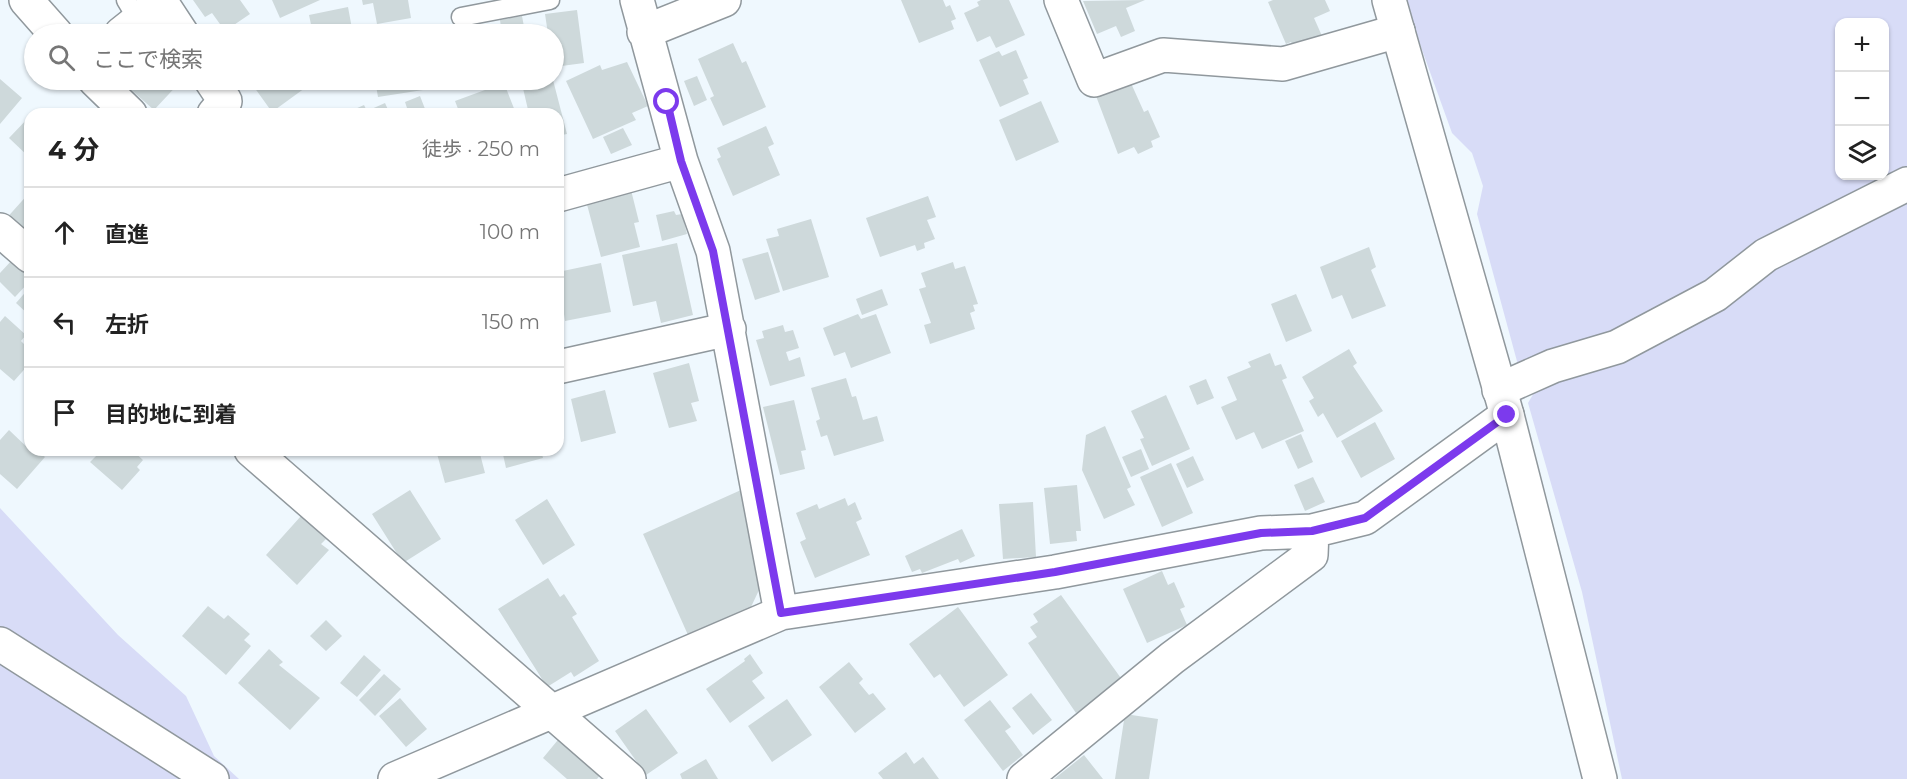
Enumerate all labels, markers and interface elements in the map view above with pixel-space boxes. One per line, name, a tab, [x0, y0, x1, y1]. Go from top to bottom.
map controls	[1835, 18, 1889, 180]
button: +	[1835, 18, 1889, 72]
search box	[24, 24, 564, 90]
icon: search	[45, 41, 78, 74]
text: ここで検索	[93, 46, 203, 73]
button: −	[1835, 72, 1889, 126]
route start	[653, 88, 679, 114]
button: layers	[1835, 126, 1889, 180]
text: 4 分	[48, 134, 99, 166]
text: 徒歩 · 250 m	[422, 137, 540, 161]
icon: ahead	[48, 216, 81, 249]
text: 100 m	[480, 220, 540, 244]
text: 直進	[105, 221, 149, 248]
icon: left	[48, 306, 81, 339]
text: 150 m	[482, 310, 540, 334]
text: 左折	[105, 311, 149, 338]
icon: arrive	[48, 396, 81, 429]
text: 目的地に到着	[105, 401, 237, 428]
route end	[1493, 401, 1519, 427]

